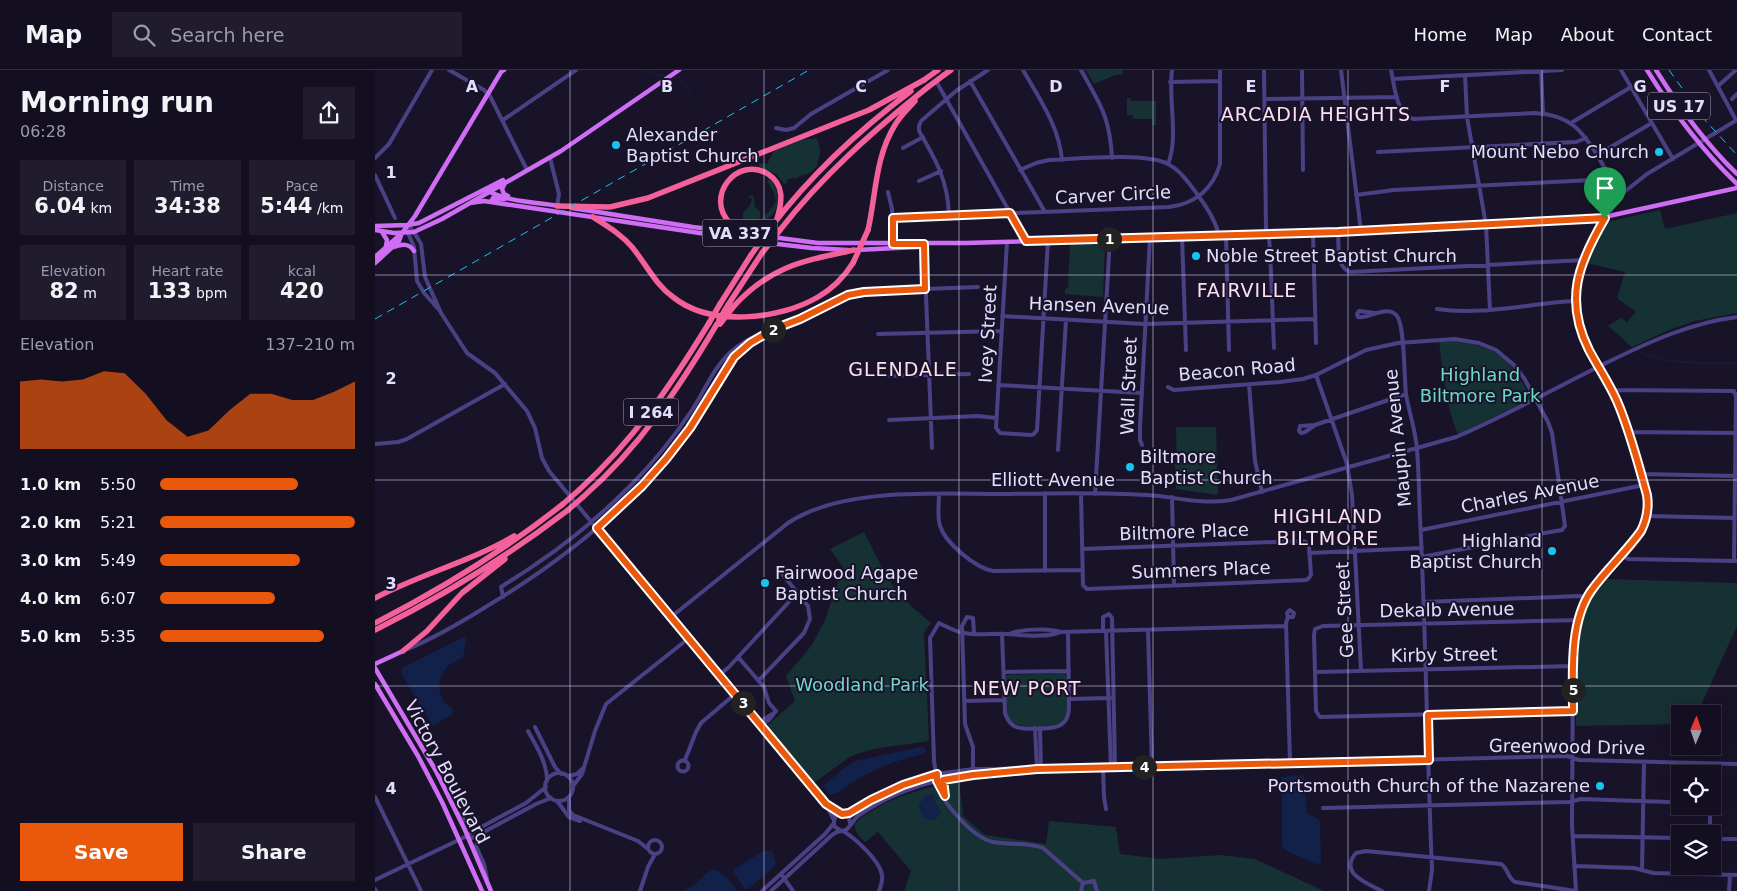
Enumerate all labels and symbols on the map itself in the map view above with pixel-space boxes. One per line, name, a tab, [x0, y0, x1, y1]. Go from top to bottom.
text: A	[466, 77, 479, 96]
text: B	[661, 77, 673, 96]
text: C	[855, 77, 867, 96]
text: D	[1049, 77, 1063, 96]
text: E	[1246, 77, 1256, 96]
text: F	[1440, 77, 1450, 96]
text: G	[1633, 77, 1647, 96]
road number: US 17	[1648, 92, 1710, 120]
district label: ARCADIA HEIGHTS	[1221, 103, 1411, 125]
place label: Alexander Baptist Church	[626, 124, 759, 166]
marker: Alexander Baptist Church	[610, 139, 622, 151]
place label: Mount Nebo Church	[1470, 141, 1649, 162]
marker: Mount Nebo Church	[1653, 146, 1665, 158]
text: 1	[385, 163, 397, 182]
pin	[1584, 167, 1626, 218]
street label: Carver Circle	[1054, 181, 1172, 208]
road number: VA 337	[703, 220, 777, 247]
pin: 1	[1097, 226, 1121, 252]
place label: Noble Street Baptist Church	[1206, 245, 1457, 266]
marker: Noble Street Baptist Church	[1190, 250, 1202, 262]
district label: FAIRVILLE	[1197, 279, 1297, 301]
street label: Ivey Street	[974, 284, 1001, 384]
street label: Hansen Avenue	[1028, 293, 1170, 318]
pin: 2	[761, 318, 785, 342]
street label: Wall Street	[1116, 337, 1141, 435]
street label: Beacon Road	[1177, 354, 1296, 385]
district label: GLENDALE	[848, 358, 958, 380]
park label: Highland Biltmore Park	[1420, 364, 1541, 406]
street label: Maupin Avenue	[1380, 368, 1415, 508]
text: 2	[385, 369, 397, 388]
road number: I 264	[623, 398, 679, 426]
place label: Biltmore Baptist Church	[1140, 446, 1273, 488]
marker: Biltmore Baptist Church	[1124, 461, 1136, 473]
street label: Elliott Avenue	[991, 469, 1115, 490]
street label: Charles Avenue	[1459, 470, 1601, 517]
district label: HIGHLAND BILTMORE	[1273, 505, 1383, 549]
street label: Biltmore Place	[1119, 519, 1249, 544]
place label: Highland Baptist Church	[1409, 530, 1542, 572]
marker: Highland Baptist Church	[1546, 545, 1558, 557]
street label: Summers Place	[1131, 557, 1271, 582]
street label: Gee Street	[1331, 561, 1358, 659]
place label: Fairwood Agape Baptist Church	[775, 562, 918, 604]
text: 3	[385, 574, 397, 593]
marker: Fairwood Agape Baptist Church	[759, 577, 771, 589]
street label: Dekalb Avenue	[1379, 598, 1515, 621]
street label: Kirby Street	[1390, 643, 1498, 666]
park label: Woodland Park	[795, 674, 929, 695]
district label: NEW PORT	[973, 677, 1081, 699]
pin: 5	[1561, 678, 1585, 702]
pin: 3	[731, 690, 755, 716]
street label: Victory Boulevard	[401, 696, 494, 847]
north arrow	[1671, 705, 1721, 755]
street label: Greenwood Drive	[1489, 735, 1645, 758]
pin: 4	[1131, 754, 1157, 780]
place label: Portsmouth Church of the Nazarene	[1268, 775, 1590, 796]
text: 4	[385, 779, 397, 798]
marker: Portsmouth Church of the Nazarene	[1594, 780, 1606, 792]

